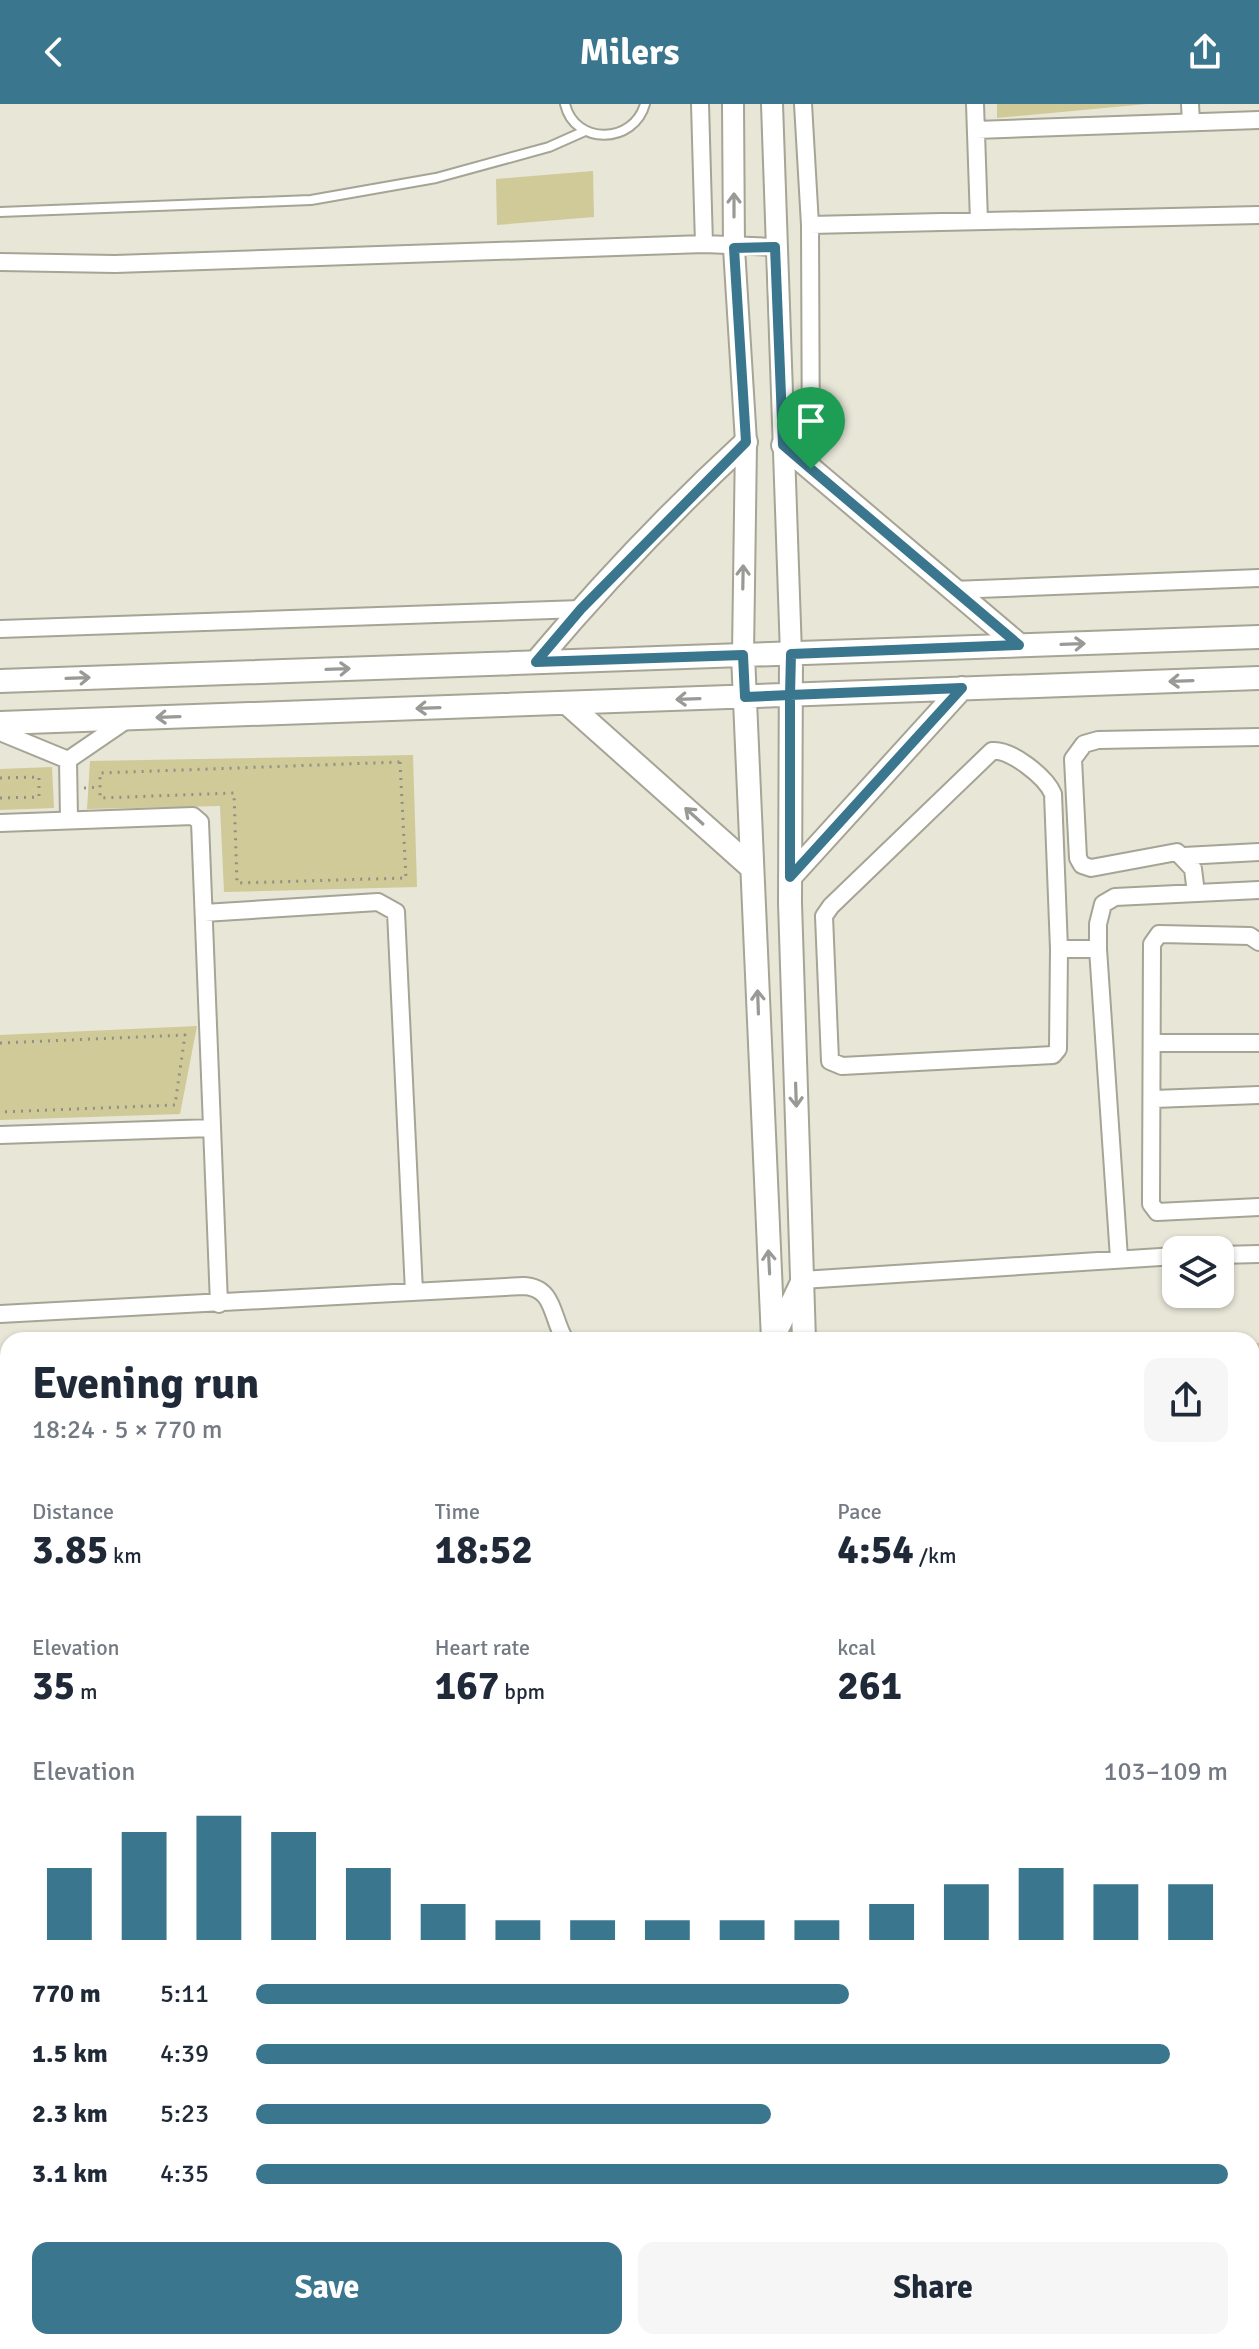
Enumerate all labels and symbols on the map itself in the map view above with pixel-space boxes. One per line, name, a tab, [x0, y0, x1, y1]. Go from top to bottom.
one-way arrow	[726, 192, 742, 219]
pin	[777, 387, 845, 469]
one-way arrow	[736, 564, 751, 591]
one-way arrow	[1059, 636, 1086, 651]
one-way arrow	[324, 662, 351, 677]
one-way arrow	[64, 671, 91, 686]
one-way arrow	[1168, 673, 1195, 688]
one-way arrow	[675, 691, 702, 706]
one-way arrow	[415, 700, 442, 715]
one-way arrow	[155, 709, 182, 724]
one-way arrow	[684, 807, 704, 825]
one-way arrow	[750, 989, 765, 1016]
one-way arrow	[788, 1081, 804, 1108]
one-way arrow	[761, 1249, 776, 1276]

